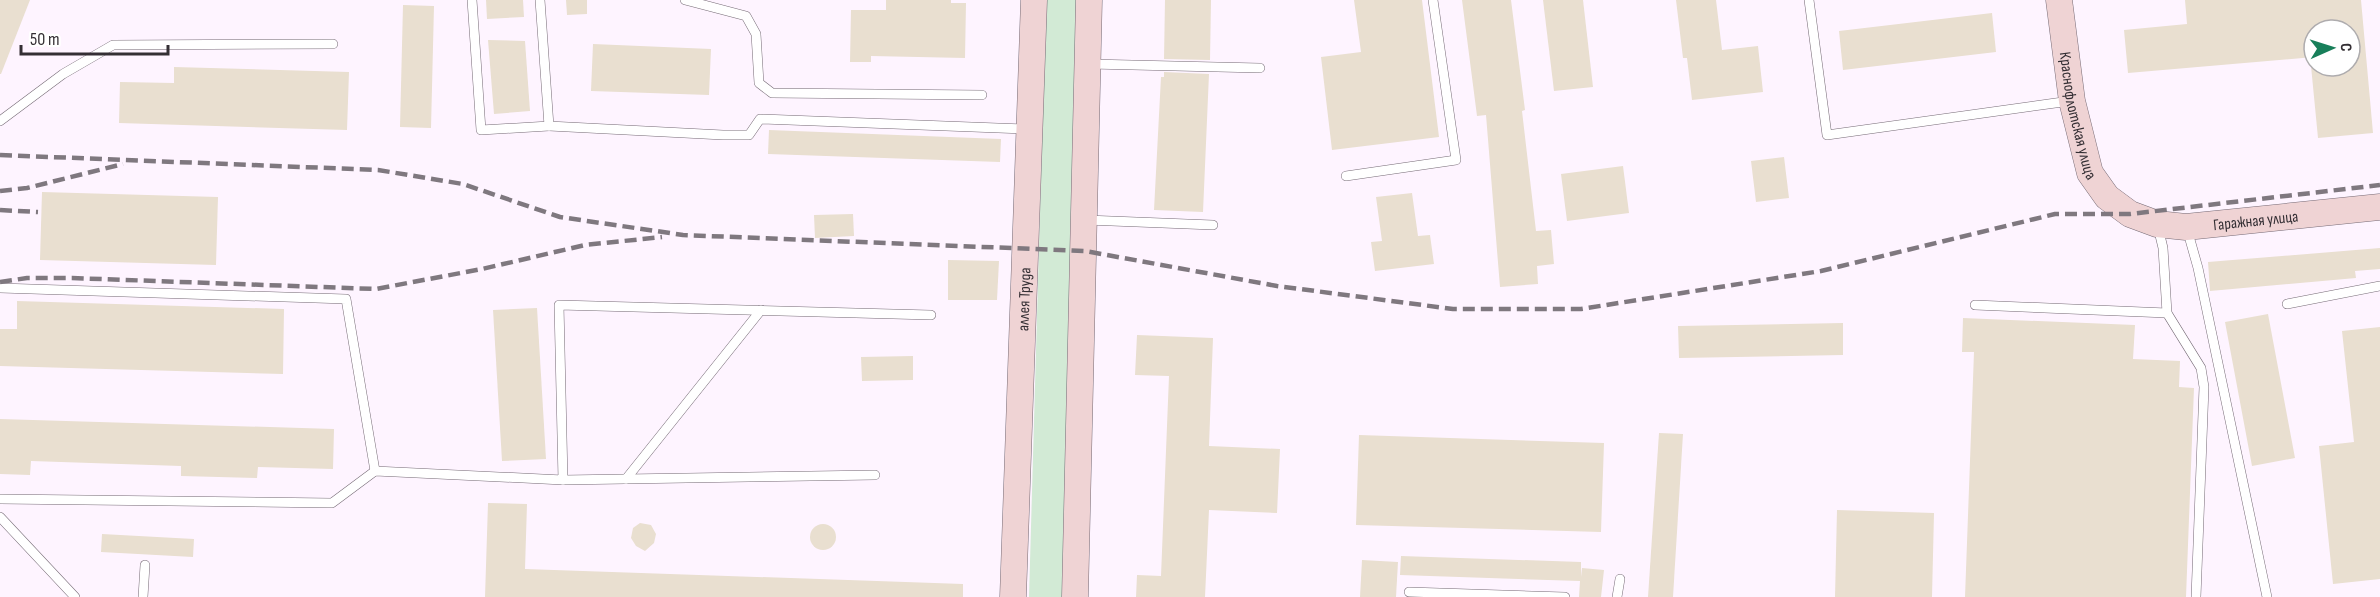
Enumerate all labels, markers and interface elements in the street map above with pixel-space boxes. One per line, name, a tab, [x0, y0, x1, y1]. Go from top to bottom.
scale bar	[21, 18, 168, 56]
north arrow	[2302, 18, 2362, 78]
text: 50 m	[30, 29, 60, 50]
text: С	[2336, 43, 2355, 52]
street label: Краснофлотская улица	[2055, 51, 2100, 184]
street label: Гаражная улица	[2212, 207, 2299, 235]
street label: аллея Труда	[1014, 267, 1036, 331]

